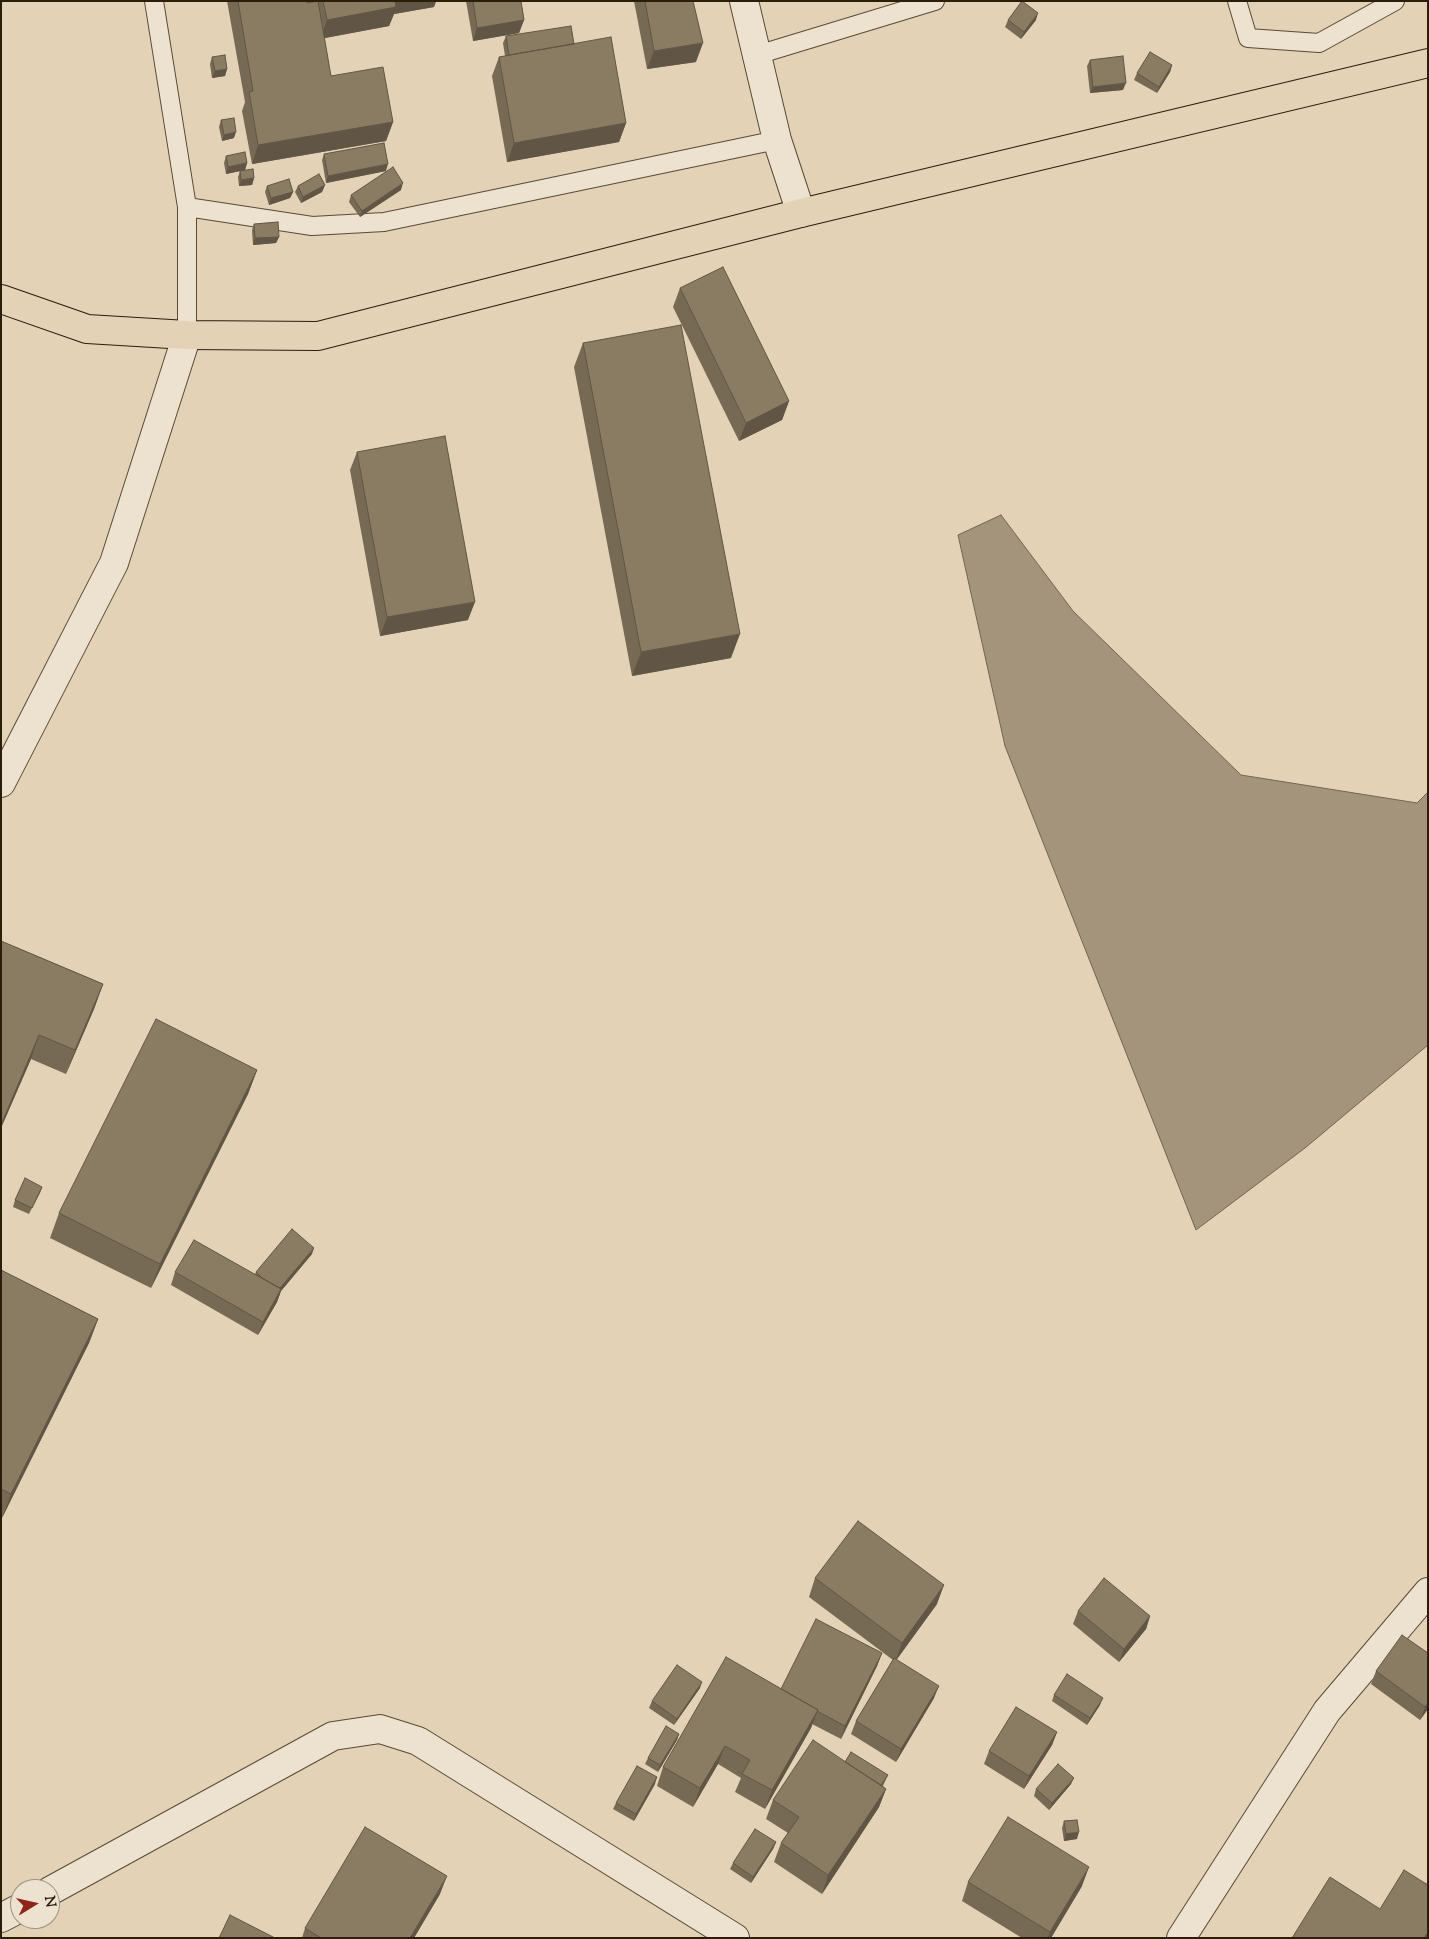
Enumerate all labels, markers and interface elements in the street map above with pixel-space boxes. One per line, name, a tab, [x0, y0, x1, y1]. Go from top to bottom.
north arrow	[10, 1879, 60, 1929]
text: N	[38, 1895, 60, 1909]

